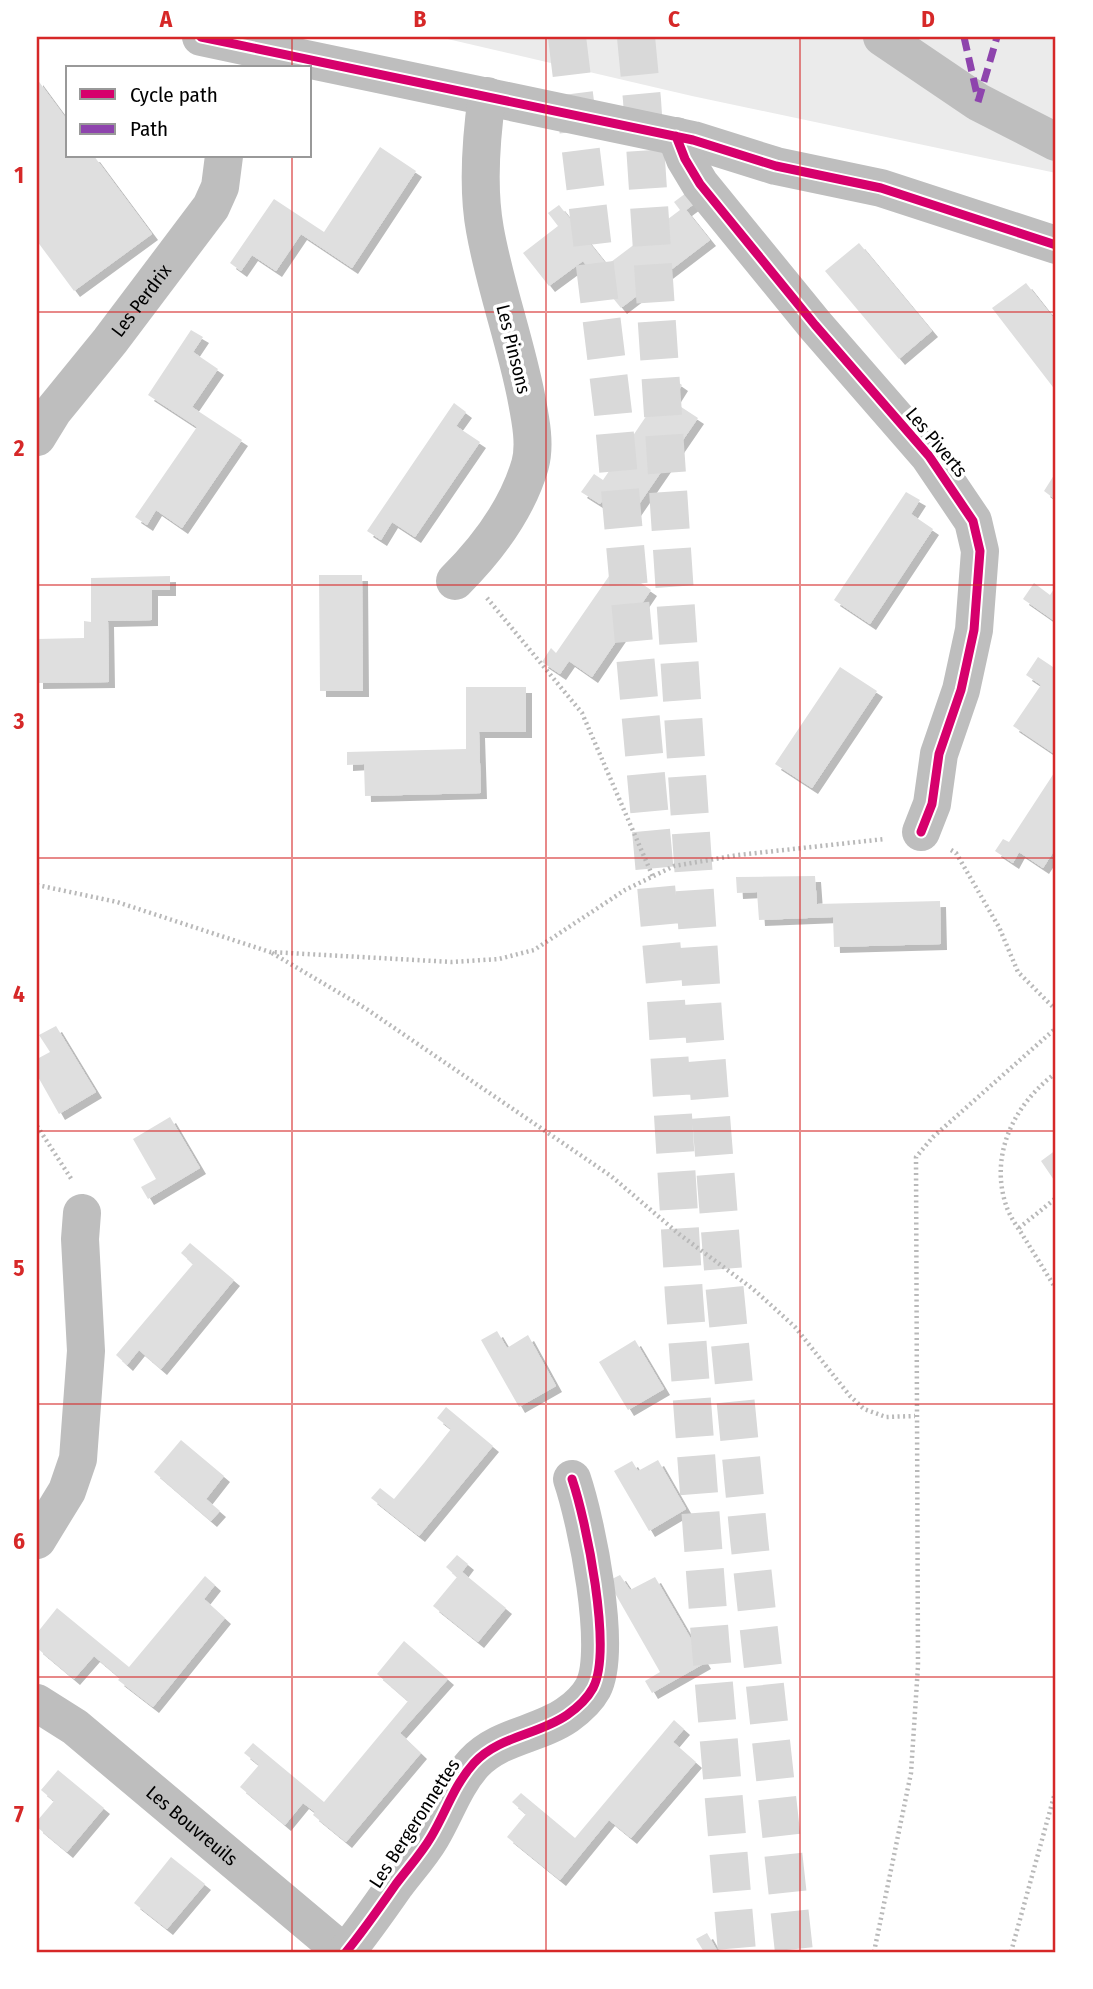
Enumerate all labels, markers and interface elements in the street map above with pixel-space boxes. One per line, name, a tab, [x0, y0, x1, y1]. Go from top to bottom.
text: A	[159, 5, 173, 33]
text: B	[414, 5, 427, 33]
text: C	[668, 5, 680, 33]
text: D	[921, 5, 935, 33]
legend	[66, 66, 312, 158]
text: Cycle path	[130, 82, 218, 108]
text: Path	[130, 116, 168, 142]
text: 1	[14, 161, 24, 189]
street label: Les Perdrix	[107, 259, 176, 341]
street label: Les Pinsons	[491, 302, 536, 396]
street label: Les Piverts	[901, 403, 972, 482]
text: 2	[13, 434, 25, 462]
text: 3	[13, 707, 25, 735]
text: 4	[13, 980, 25, 1008]
text: 5	[13, 1254, 25, 1282]
text: 6	[13, 1527, 25, 1555]
street label: Les Bergeronnettes	[364, 1754, 465, 1892]
street label: Les Bouvreuils	[142, 1781, 242, 1871]
text: 7	[14, 1800, 24, 1828]

